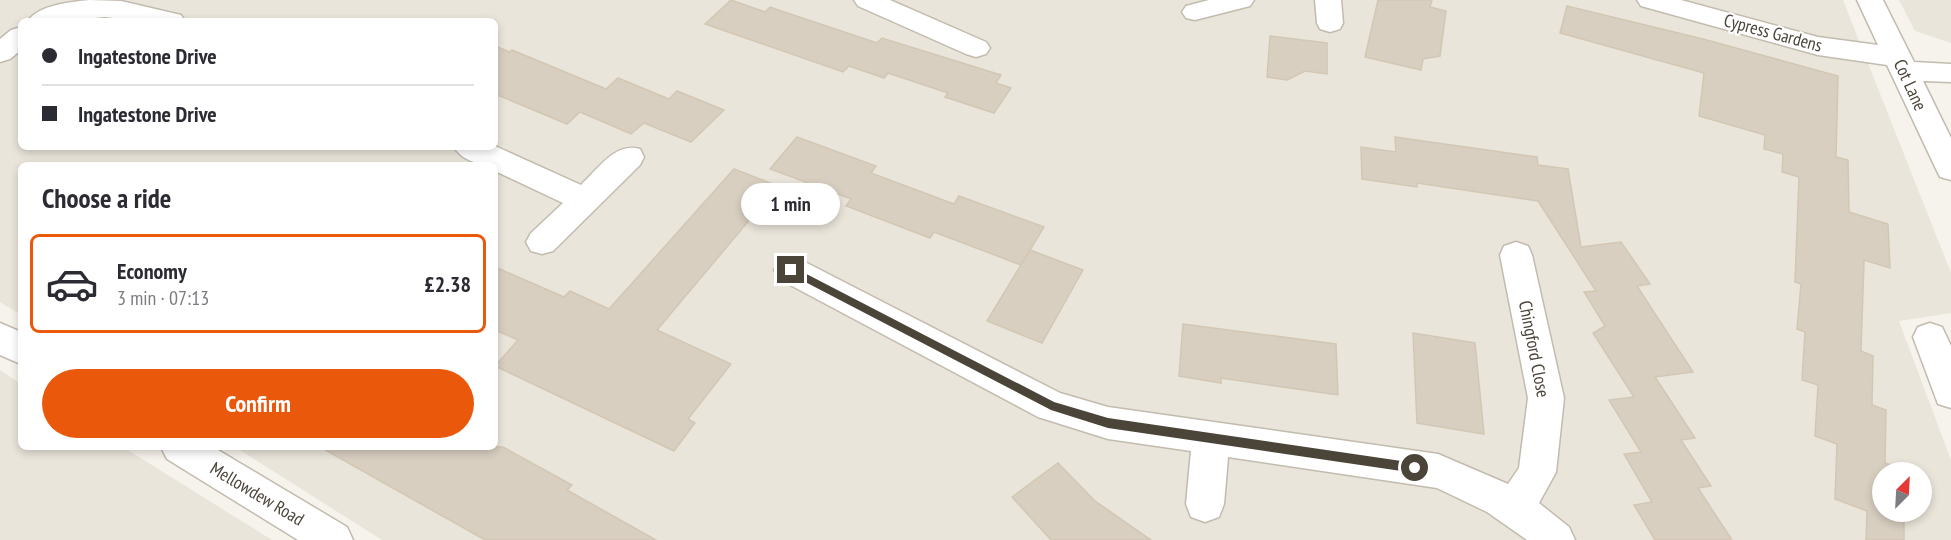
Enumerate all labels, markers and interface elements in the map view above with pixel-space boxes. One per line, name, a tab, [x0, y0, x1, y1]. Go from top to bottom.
street label: Cypress Gardens	[1721, 8, 1825, 57]
text: Ingatestone Drive	[78, 42, 217, 70]
street label: Cot Lane	[1889, 55, 1932, 114]
text: Ingatestone Drive	[78, 100, 217, 128]
text: Choose a ride	[42, 181, 171, 215]
callout: 1 min	[742, 183, 840, 225]
text: 1 min	[770, 191, 811, 217]
route end	[777, 256, 804, 283]
icon: car	[45, 257, 99, 311]
text: Economy	[117, 257, 187, 285]
text: £2.38	[424, 270, 471, 298]
text: 3 min · 07:13	[117, 285, 209, 311]
street label: Chingford Close	[1514, 298, 1555, 399]
button: Confirm	[42, 369, 474, 438]
route start	[1401, 454, 1428, 481]
street label: Mellowdew Road	[206, 457, 308, 531]
north arrow	[1872, 462, 1932, 522]
map controls	[1872, 462, 1932, 522]

